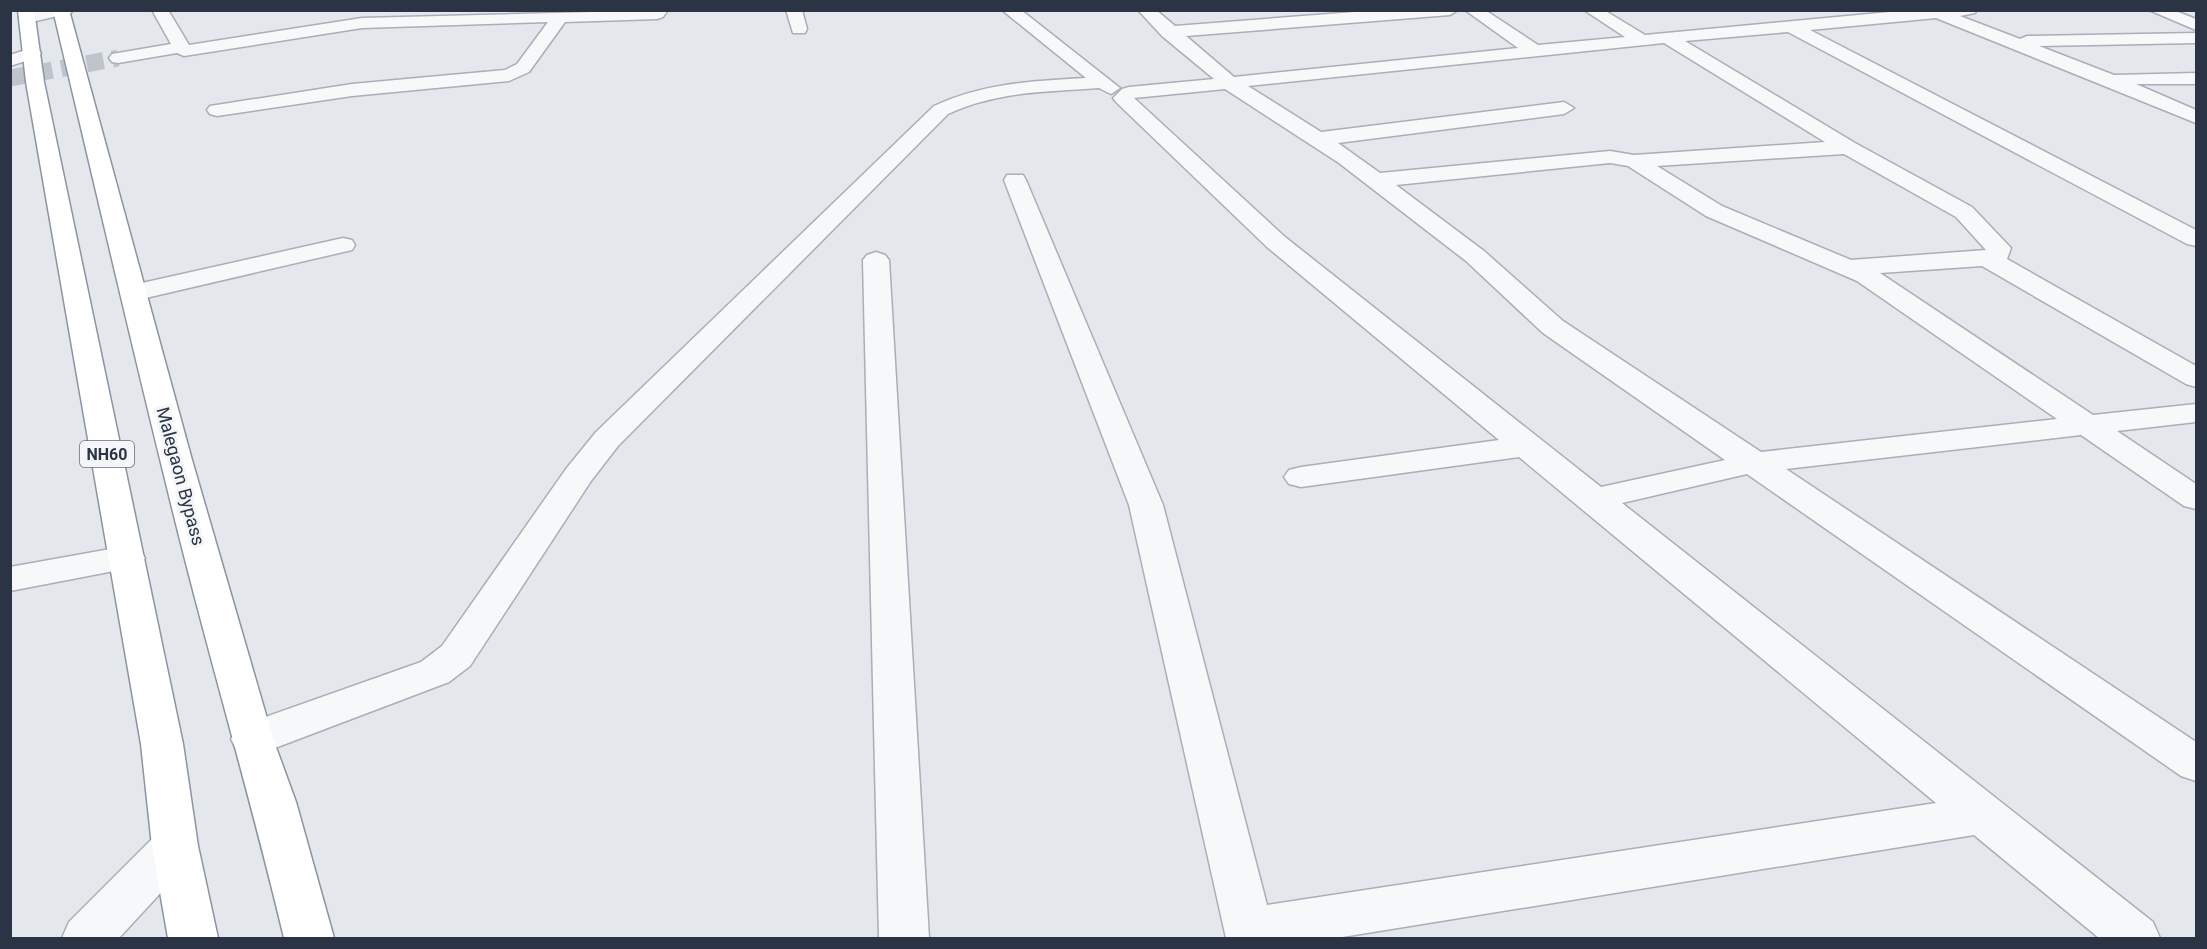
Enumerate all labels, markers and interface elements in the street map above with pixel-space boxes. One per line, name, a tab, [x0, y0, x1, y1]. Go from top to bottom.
street label: Malegaon Bypass	[152, 405, 210, 547]
road number: NH60	[80, 441, 134, 467]

